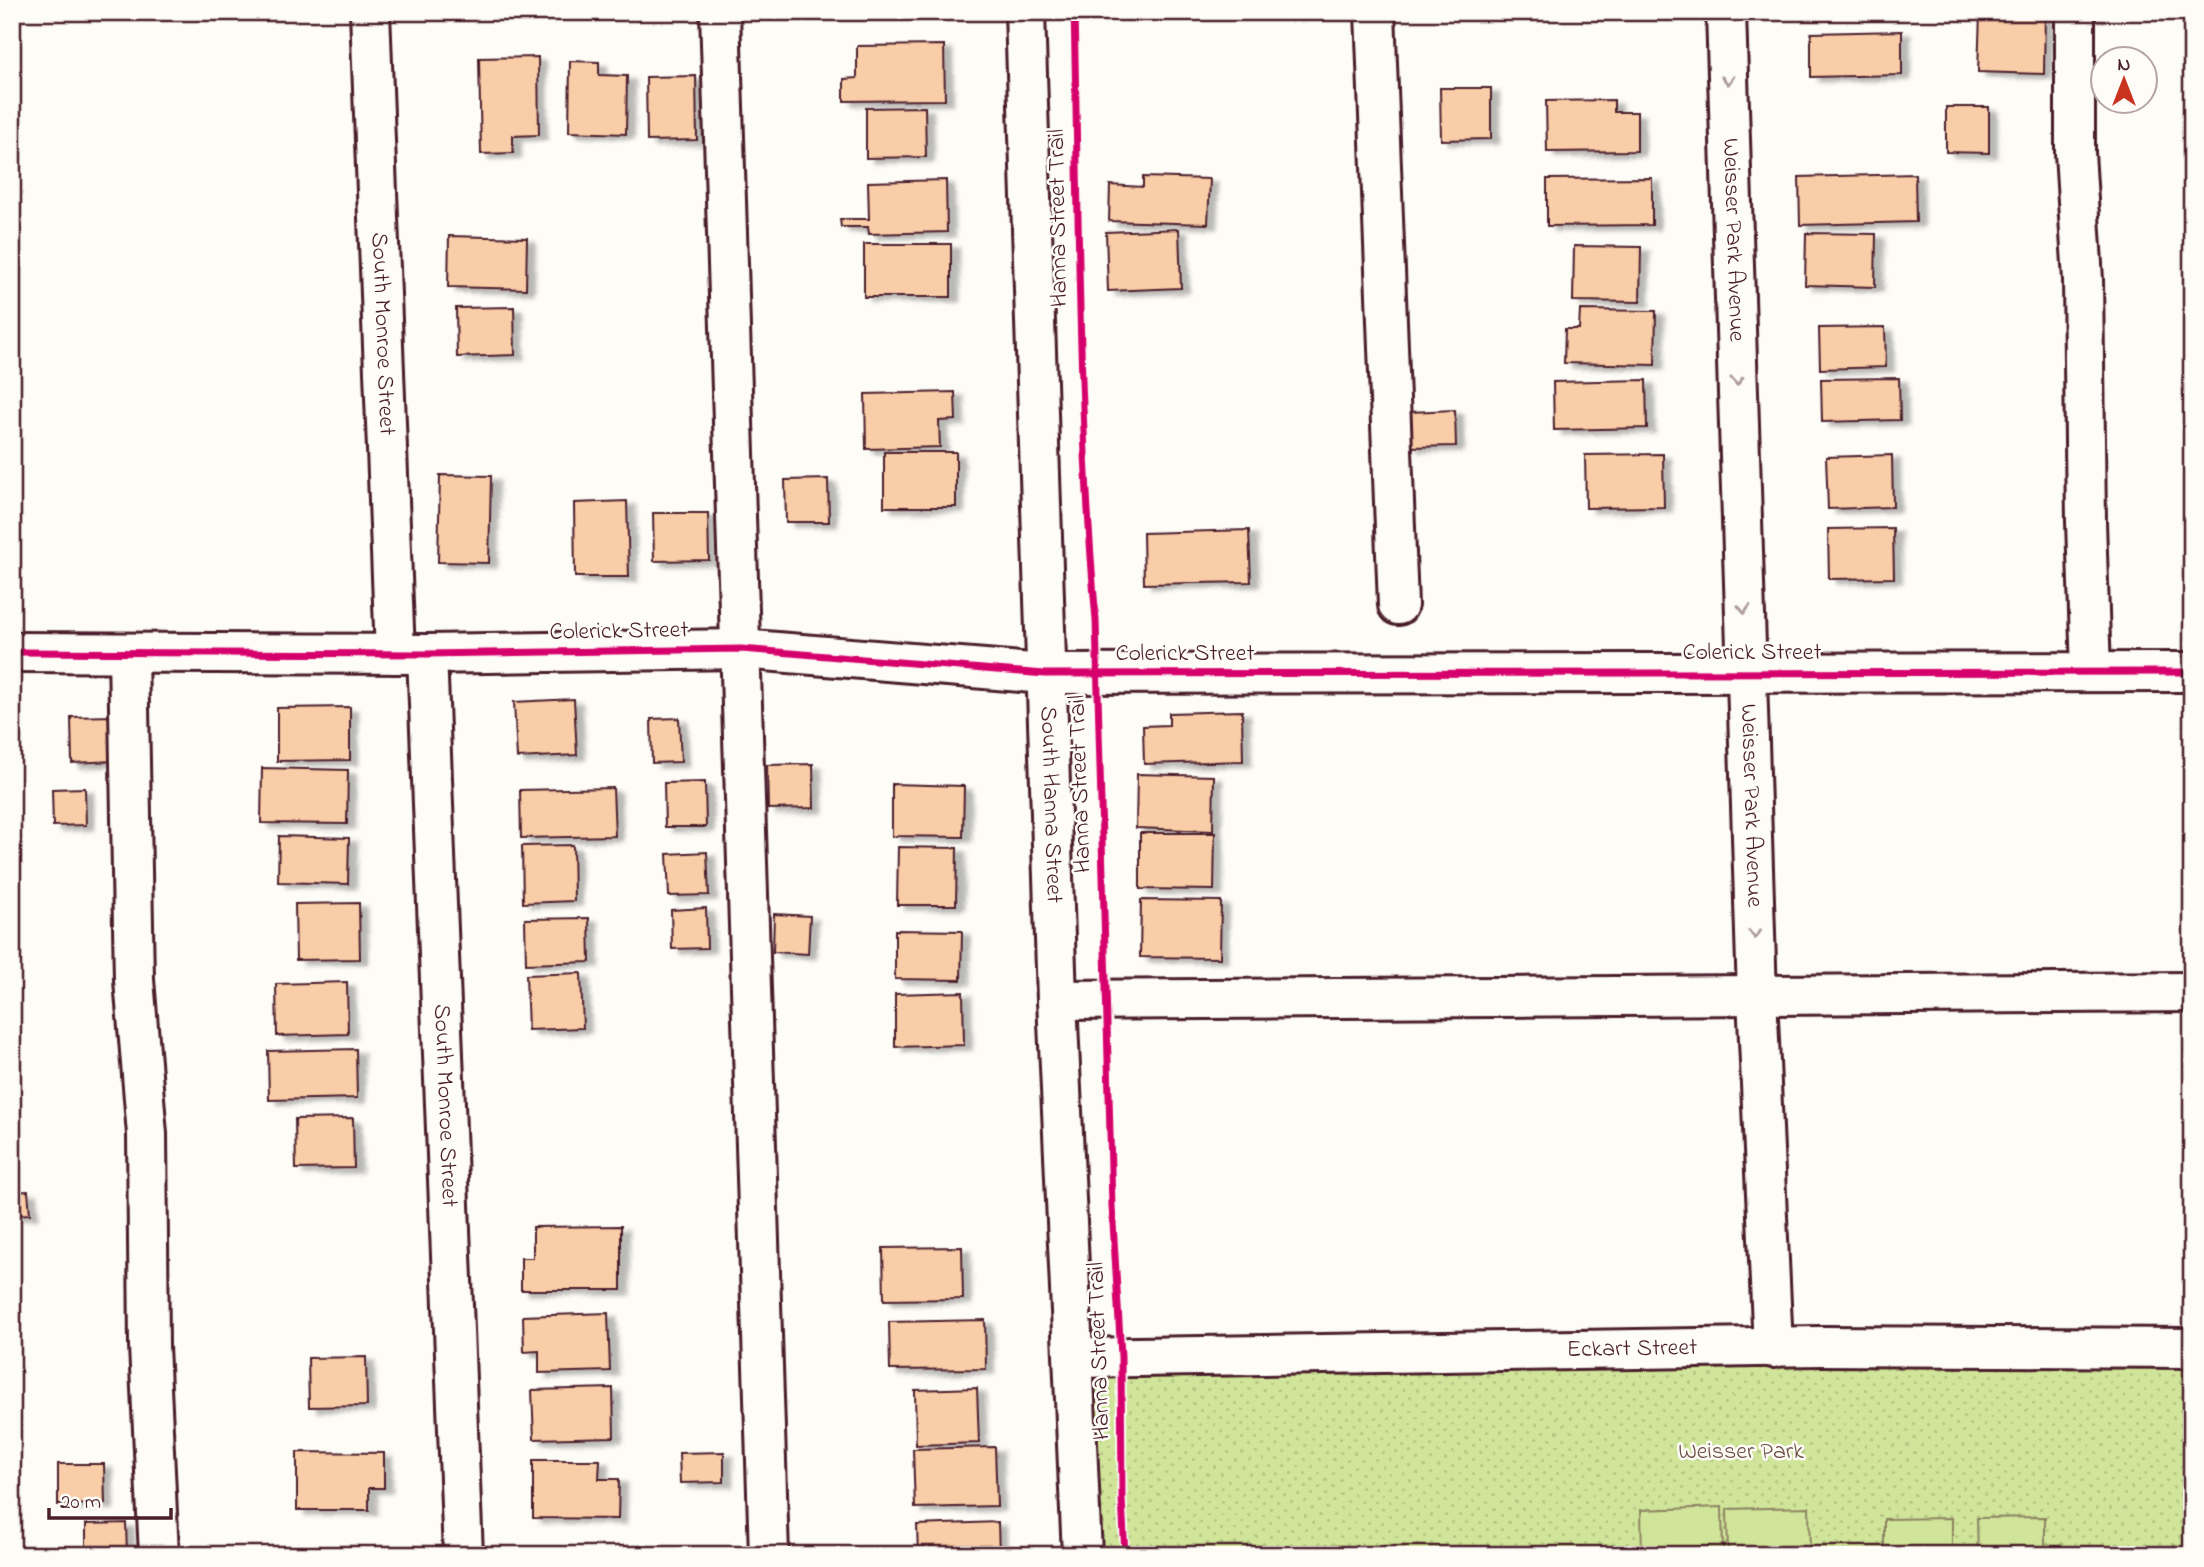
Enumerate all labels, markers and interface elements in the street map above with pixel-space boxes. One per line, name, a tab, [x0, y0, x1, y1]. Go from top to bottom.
north arrow	[2088, 46, 2158, 116]
text: N	[2118, 52, 2131, 79]
one-way arrow	[1720, 75, 1735, 86]
street label: Hanna Street Trail	[1040, 128, 1078, 308]
street label: Weisser Park Avenue	[1712, 138, 1754, 342]
street label: South Monroe Street	[361, 232, 404, 436]
one-way arrow	[1730, 376, 1745, 387]
one-way arrow	[1737, 603, 1752, 614]
street label: Colerick Street	[549, 613, 689, 651]
street label: Colerick Street	[1682, 636, 1822, 671]
street label: Colerick Street	[1115, 637, 1255, 672]
street label: Hanna Street Trail	[1060, 694, 1102, 874]
street label: Weisser Park Avenue	[1730, 703, 1772, 908]
street label: South Hanna Street	[1030, 705, 1071, 904]
one-way arrow	[1748, 929, 1763, 940]
street label: South Monroe Street	[424, 1003, 467, 1208]
street label: Hanna Street Trail	[1079, 1261, 1121, 1441]
street label: Eckart Street	[1566, 1330, 1698, 1368]
park label: Weisser Park	[1678, 1435, 1804, 1470]
scale bar	[49, 1476, 172, 1520]
text: 20 m	[60, 1488, 101, 1518]

